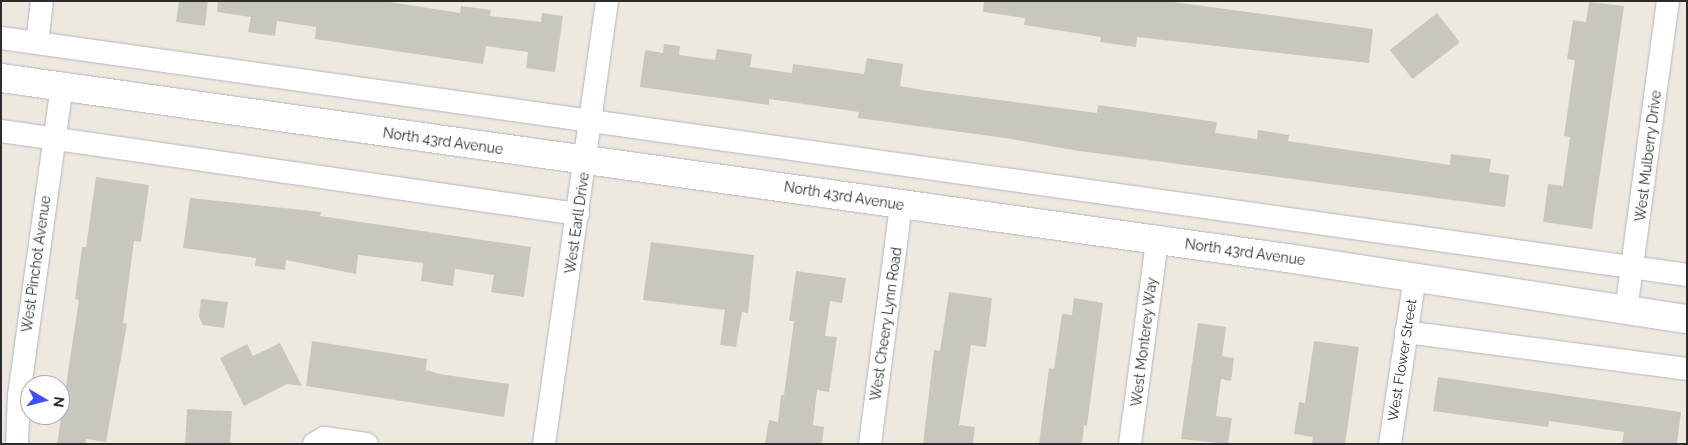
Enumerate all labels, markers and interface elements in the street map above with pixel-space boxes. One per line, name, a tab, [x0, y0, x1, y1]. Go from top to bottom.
street label: West Mulberry Drive	[1632, 89, 1664, 223]
street label: North 43rd Avenue	[382, 124, 504, 158]
street label: West Earll Drive	[562, 171, 592, 275]
street label: North 43rd Avenue	[783, 178, 905, 214]
street label: West Pinchot Avenue	[18, 194, 54, 334]
street label: North 43rd Avenue	[1184, 235, 1306, 269]
street label: West Cheery Lynn Road	[867, 246, 905, 402]
street label: West Monterey Way	[1128, 276, 1160, 408]
street label: West Flower Street	[1384, 298, 1420, 422]
north arrow	[20, 375, 70, 425]
text: N	[50, 396, 68, 408]

